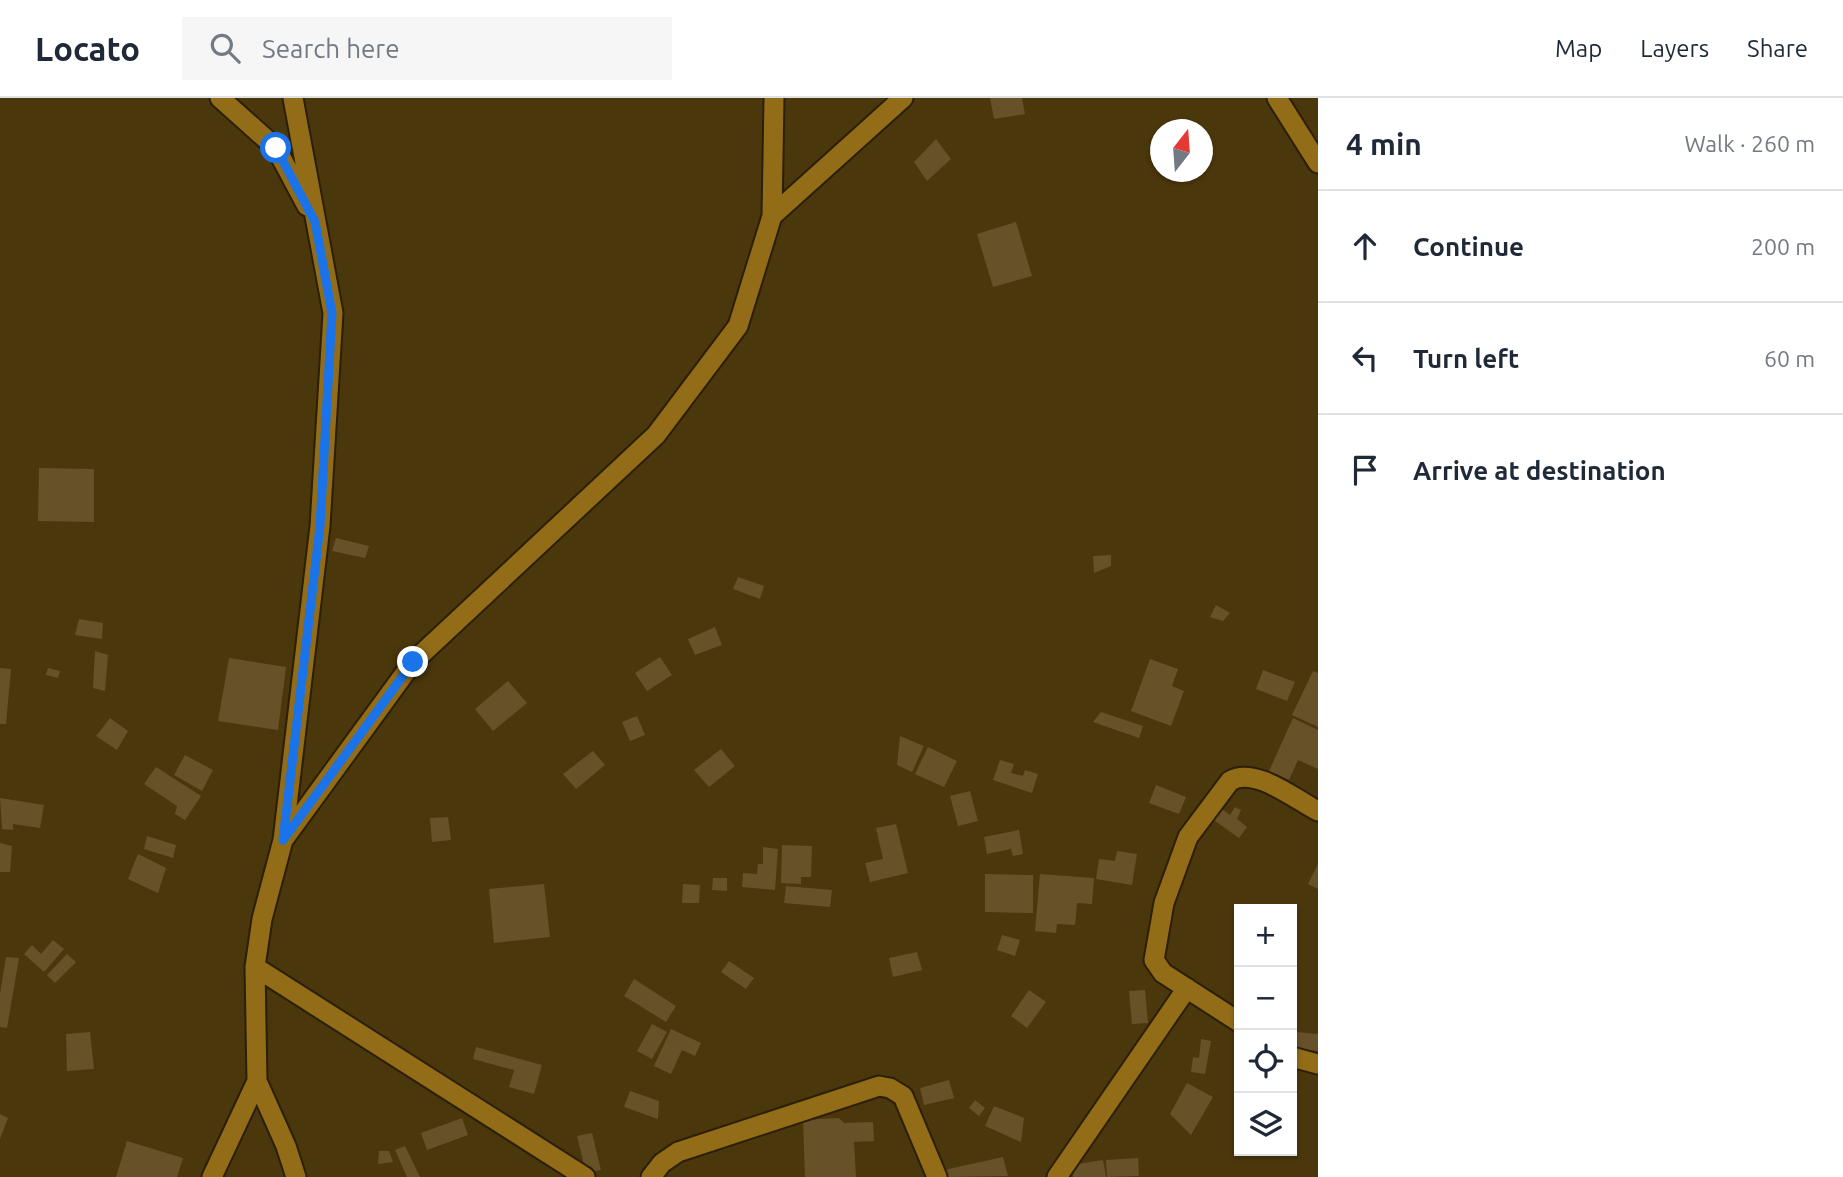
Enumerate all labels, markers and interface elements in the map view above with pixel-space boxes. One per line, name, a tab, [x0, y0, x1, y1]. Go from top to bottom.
search box	[182, 17, 672, 80]
icon: search	[206, 29, 244, 67]
text: Locato	[35, 30, 140, 67]
text: Search here	[262, 34, 400, 63]
text: Map	[1555, 35, 1602, 62]
text: Layers	[1640, 35, 1709, 62]
text: Share	[1747, 35, 1808, 62]
north arrow	[1150, 119, 1213, 182]
text: 4 min	[1346, 127, 1422, 161]
text: Walk · 260 m	[1684, 131, 1815, 156]
route start	[260, 132, 291, 163]
icon: ahead	[1346, 227, 1384, 265]
text: Continue	[1413, 232, 1524, 261]
text: 200 m	[1751, 234, 1815, 259]
icon: left	[1346, 339, 1384, 377]
text: Turn left	[1413, 344, 1519, 373]
text: 60 m	[1764, 346, 1815, 371]
icon: arrive	[1346, 451, 1384, 489]
text: Arrive at destination	[1413, 456, 1666, 485]
route end	[397, 646, 428, 677]
map controls	[1234, 904, 1297, 1156]
button: +	[1234, 904, 1297, 967]
button: −	[1234, 967, 1297, 1030]
button: locate	[1234, 1030, 1297, 1093]
button: layers	[1234, 1093, 1297, 1156]

